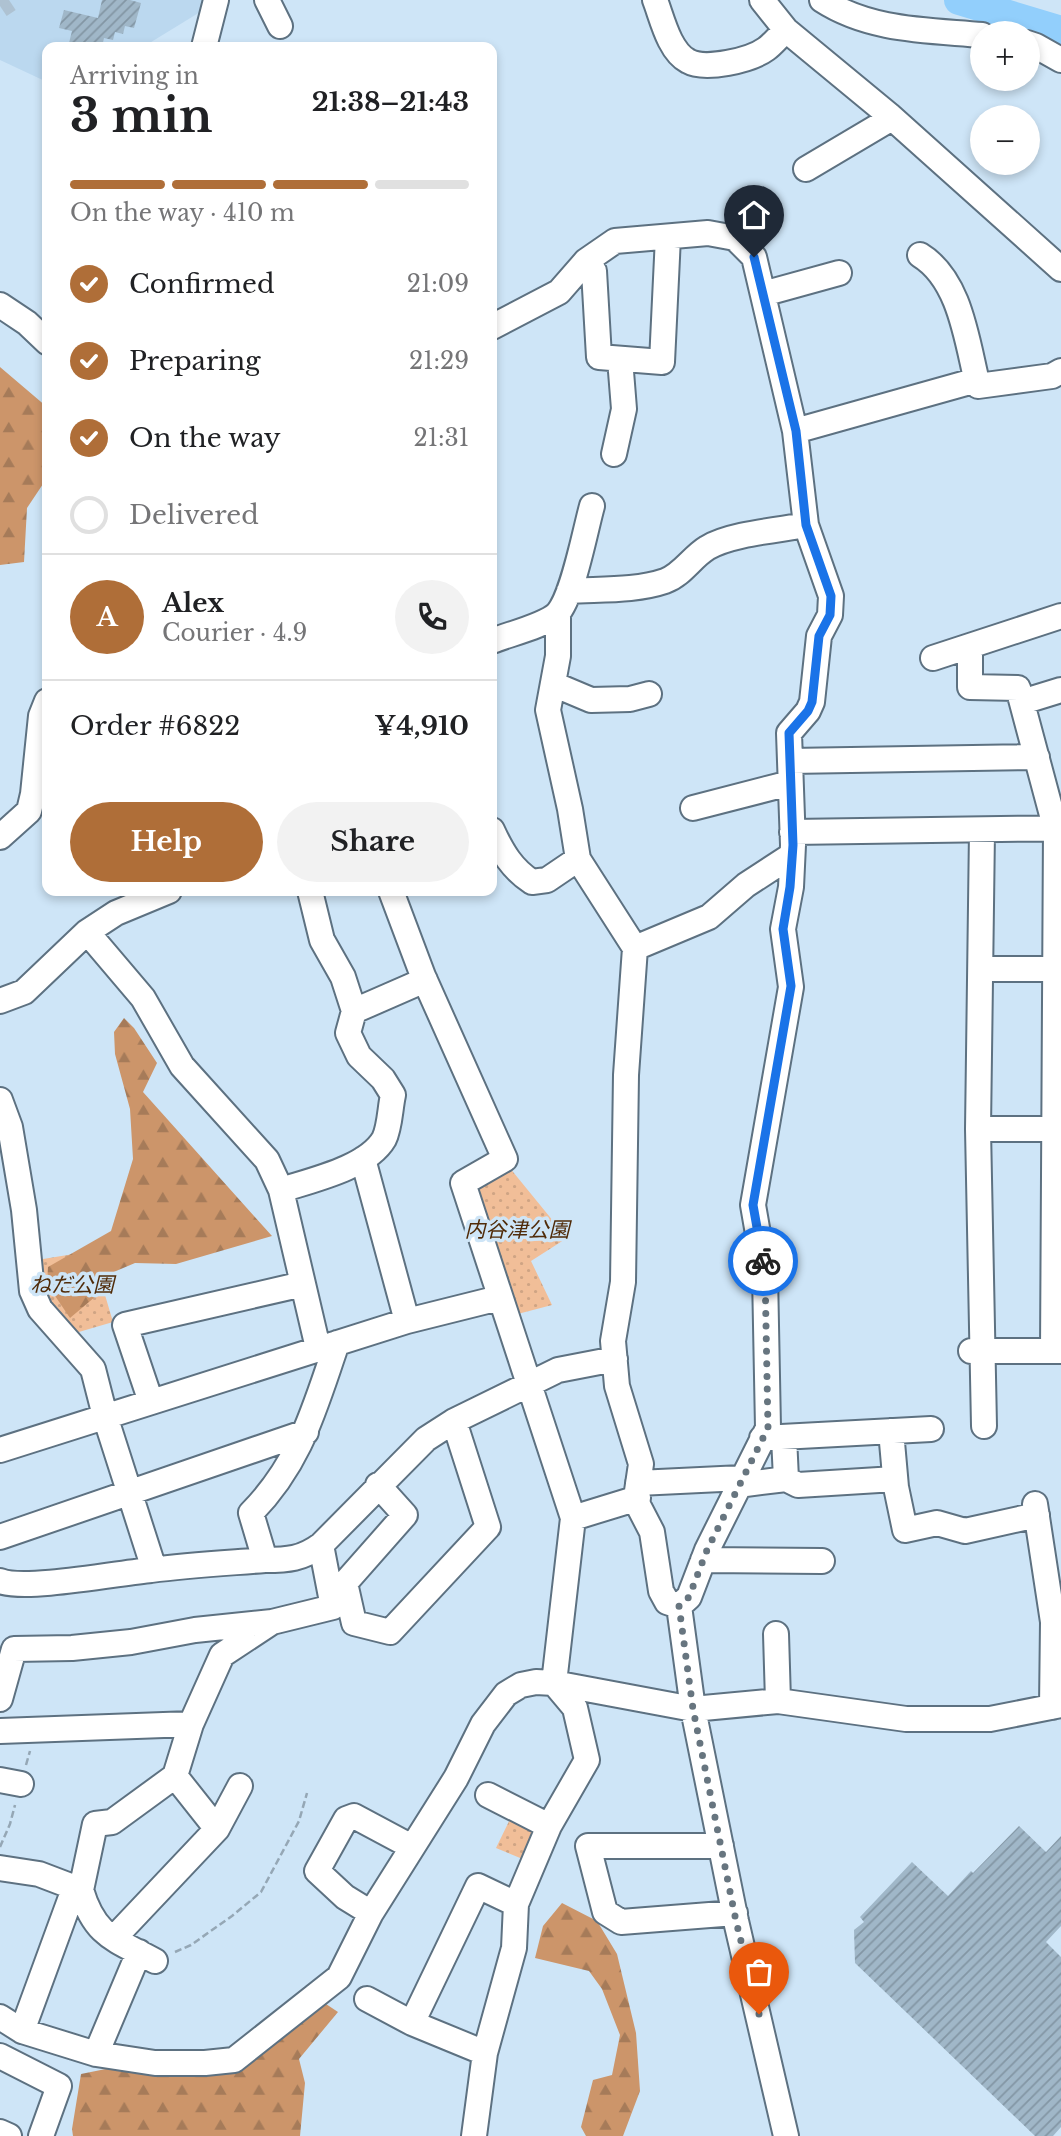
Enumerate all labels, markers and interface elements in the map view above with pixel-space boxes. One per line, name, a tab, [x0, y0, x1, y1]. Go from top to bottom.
map controls	[970, 21, 1040, 175]
button: +	[970, 21, 1040, 91]
text: Arriving in	[70, 62, 199, 90]
text: 21:38–21:43	[312, 86, 469, 118]
text: 3 min	[70, 87, 212, 144]
button: −	[970, 105, 1040, 175]
pin	[724, 185, 784, 257]
icon: home	[735, 196, 773, 234]
text: On the way · 410 m	[70, 199, 295, 227]
icon: check	[70, 265, 108, 303]
text: Confirmed	[129, 268, 274, 300]
text: 21:09	[407, 270, 469, 298]
icon: check	[70, 342, 108, 380]
text: Preparing	[129, 345, 261, 377]
text: 21:29	[409, 347, 469, 375]
icon: check	[70, 419, 108, 457]
text: On the way	[129, 422, 281, 454]
text: 21:31	[414, 424, 469, 452]
text: Delivered	[129, 499, 259, 531]
button: phone	[395, 580, 469, 654]
text: Alex	[162, 587, 224, 619]
text: A	[96, 601, 118, 633]
text: Courier · 4.9	[162, 619, 307, 647]
text: Order #6822	[70, 710, 240, 742]
text: ¥4,910	[374, 710, 469, 742]
button: Help	[70, 802, 263, 882]
button: Share	[277, 802, 469, 882]
park label: 内谷津公園	[465, 1217, 572, 1243]
courier	[728, 1226, 798, 1296]
icon: bike	[744, 1242, 782, 1280]
park label: ねだ公園	[30, 1272, 117, 1298]
pin	[729, 1942, 789, 2014]
icon: bag	[740, 1953, 778, 1991]

